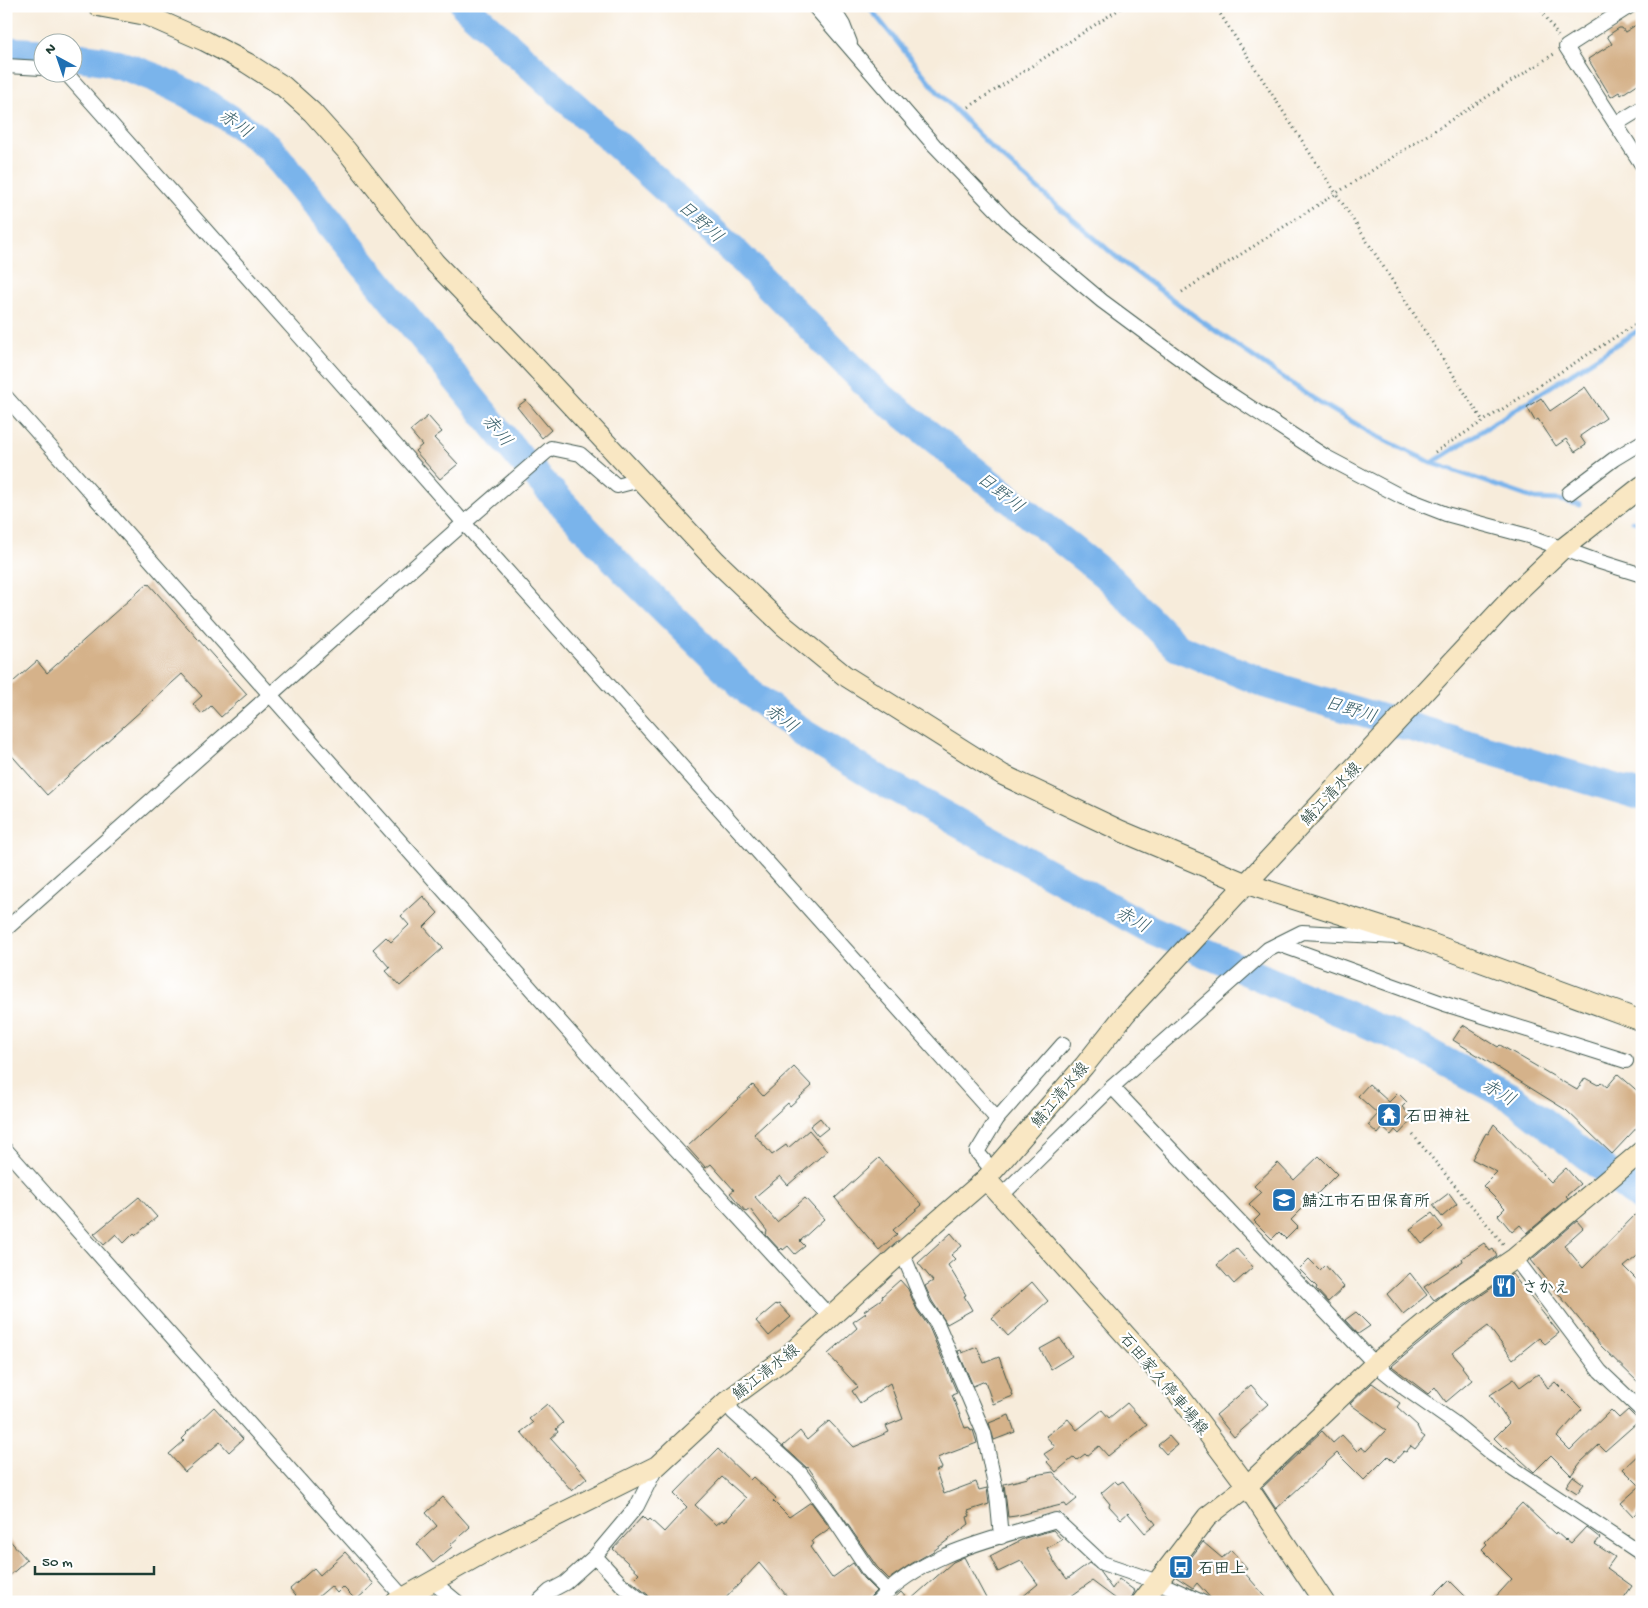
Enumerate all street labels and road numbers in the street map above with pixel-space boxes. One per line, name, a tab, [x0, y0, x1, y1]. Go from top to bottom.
street label: 鯖江清水線	[1297, 758, 1367, 831]
street label: 鯖江清水線	[1027, 1058, 1095, 1133]
street label: 石田家久停車場線	[1114, 1329, 1212, 1440]
street label: 鯖江清水線	[729, 1340, 805, 1406]

